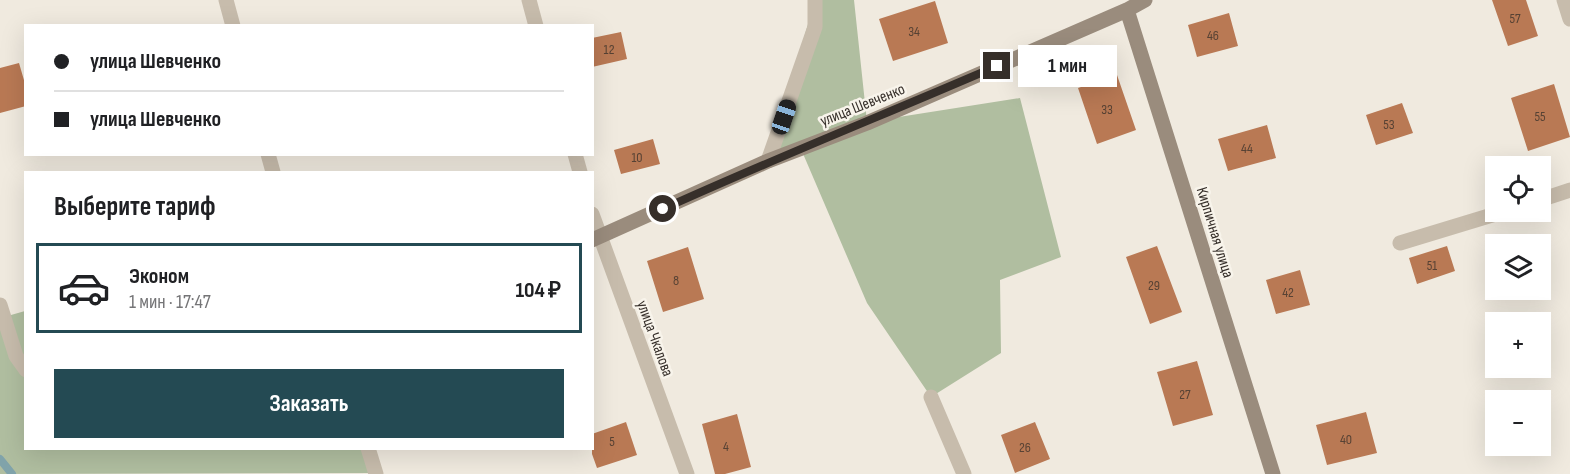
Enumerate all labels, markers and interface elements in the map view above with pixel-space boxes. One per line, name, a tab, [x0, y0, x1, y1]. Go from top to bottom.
house number: 57	[1509, 10, 1521, 27]
house number: 34	[908, 23, 920, 40]
house number: 46	[1207, 27, 1219, 44]
house number: 12	[604, 41, 615, 58]
callout: 1 мин	[1018, 45, 1117, 87]
text: улица Шевченко	[90, 48, 221, 75]
route end	[983, 52, 1010, 79]
text: 1 мин	[1048, 54, 1087, 78]
street label: улица Шевченко	[817, 80, 908, 131]
car	[770, 97, 798, 137]
house number: 33	[1101, 101, 1113, 118]
text: улица Шевченко	[90, 106, 221, 133]
house number: 55	[1534, 108, 1546, 125]
house number: 53	[1383, 116, 1395, 133]
house number: 44	[1241, 140, 1253, 157]
house number: 10	[631, 149, 643, 166]
map controls	[1485, 156, 1551, 456]
button: locate	[1485, 156, 1551, 222]
street label: Кирпичная улица	[1192, 185, 1237, 280]
text: Выберите тариф	[54, 191, 216, 223]
route start	[649, 195, 676, 222]
button: layers	[1485, 234, 1551, 300]
house number: 51	[1427, 257, 1437, 274]
icon: car	[57, 261, 111, 315]
text: Эконом	[129, 263, 189, 290]
house number: 8	[673, 272, 679, 289]
text: 104 ₽	[515, 277, 561, 304]
house number: 29	[1148, 277, 1160, 294]
house number: 42	[1282, 284, 1294, 301]
text: 1 мин · 17:47	[129, 290, 211, 314]
street label: улица Чкалова	[632, 298, 677, 379]
button: +	[1485, 312, 1551, 378]
button: Заказать	[54, 369, 564, 438]
house number: 27	[1179, 386, 1191, 403]
button: −	[1485, 390, 1551, 456]
house number: 40	[1340, 431, 1352, 448]
house number: 5	[609, 433, 615, 450]
house number: 4	[723, 438, 729, 455]
house number: 26	[1019, 439, 1031, 456]

